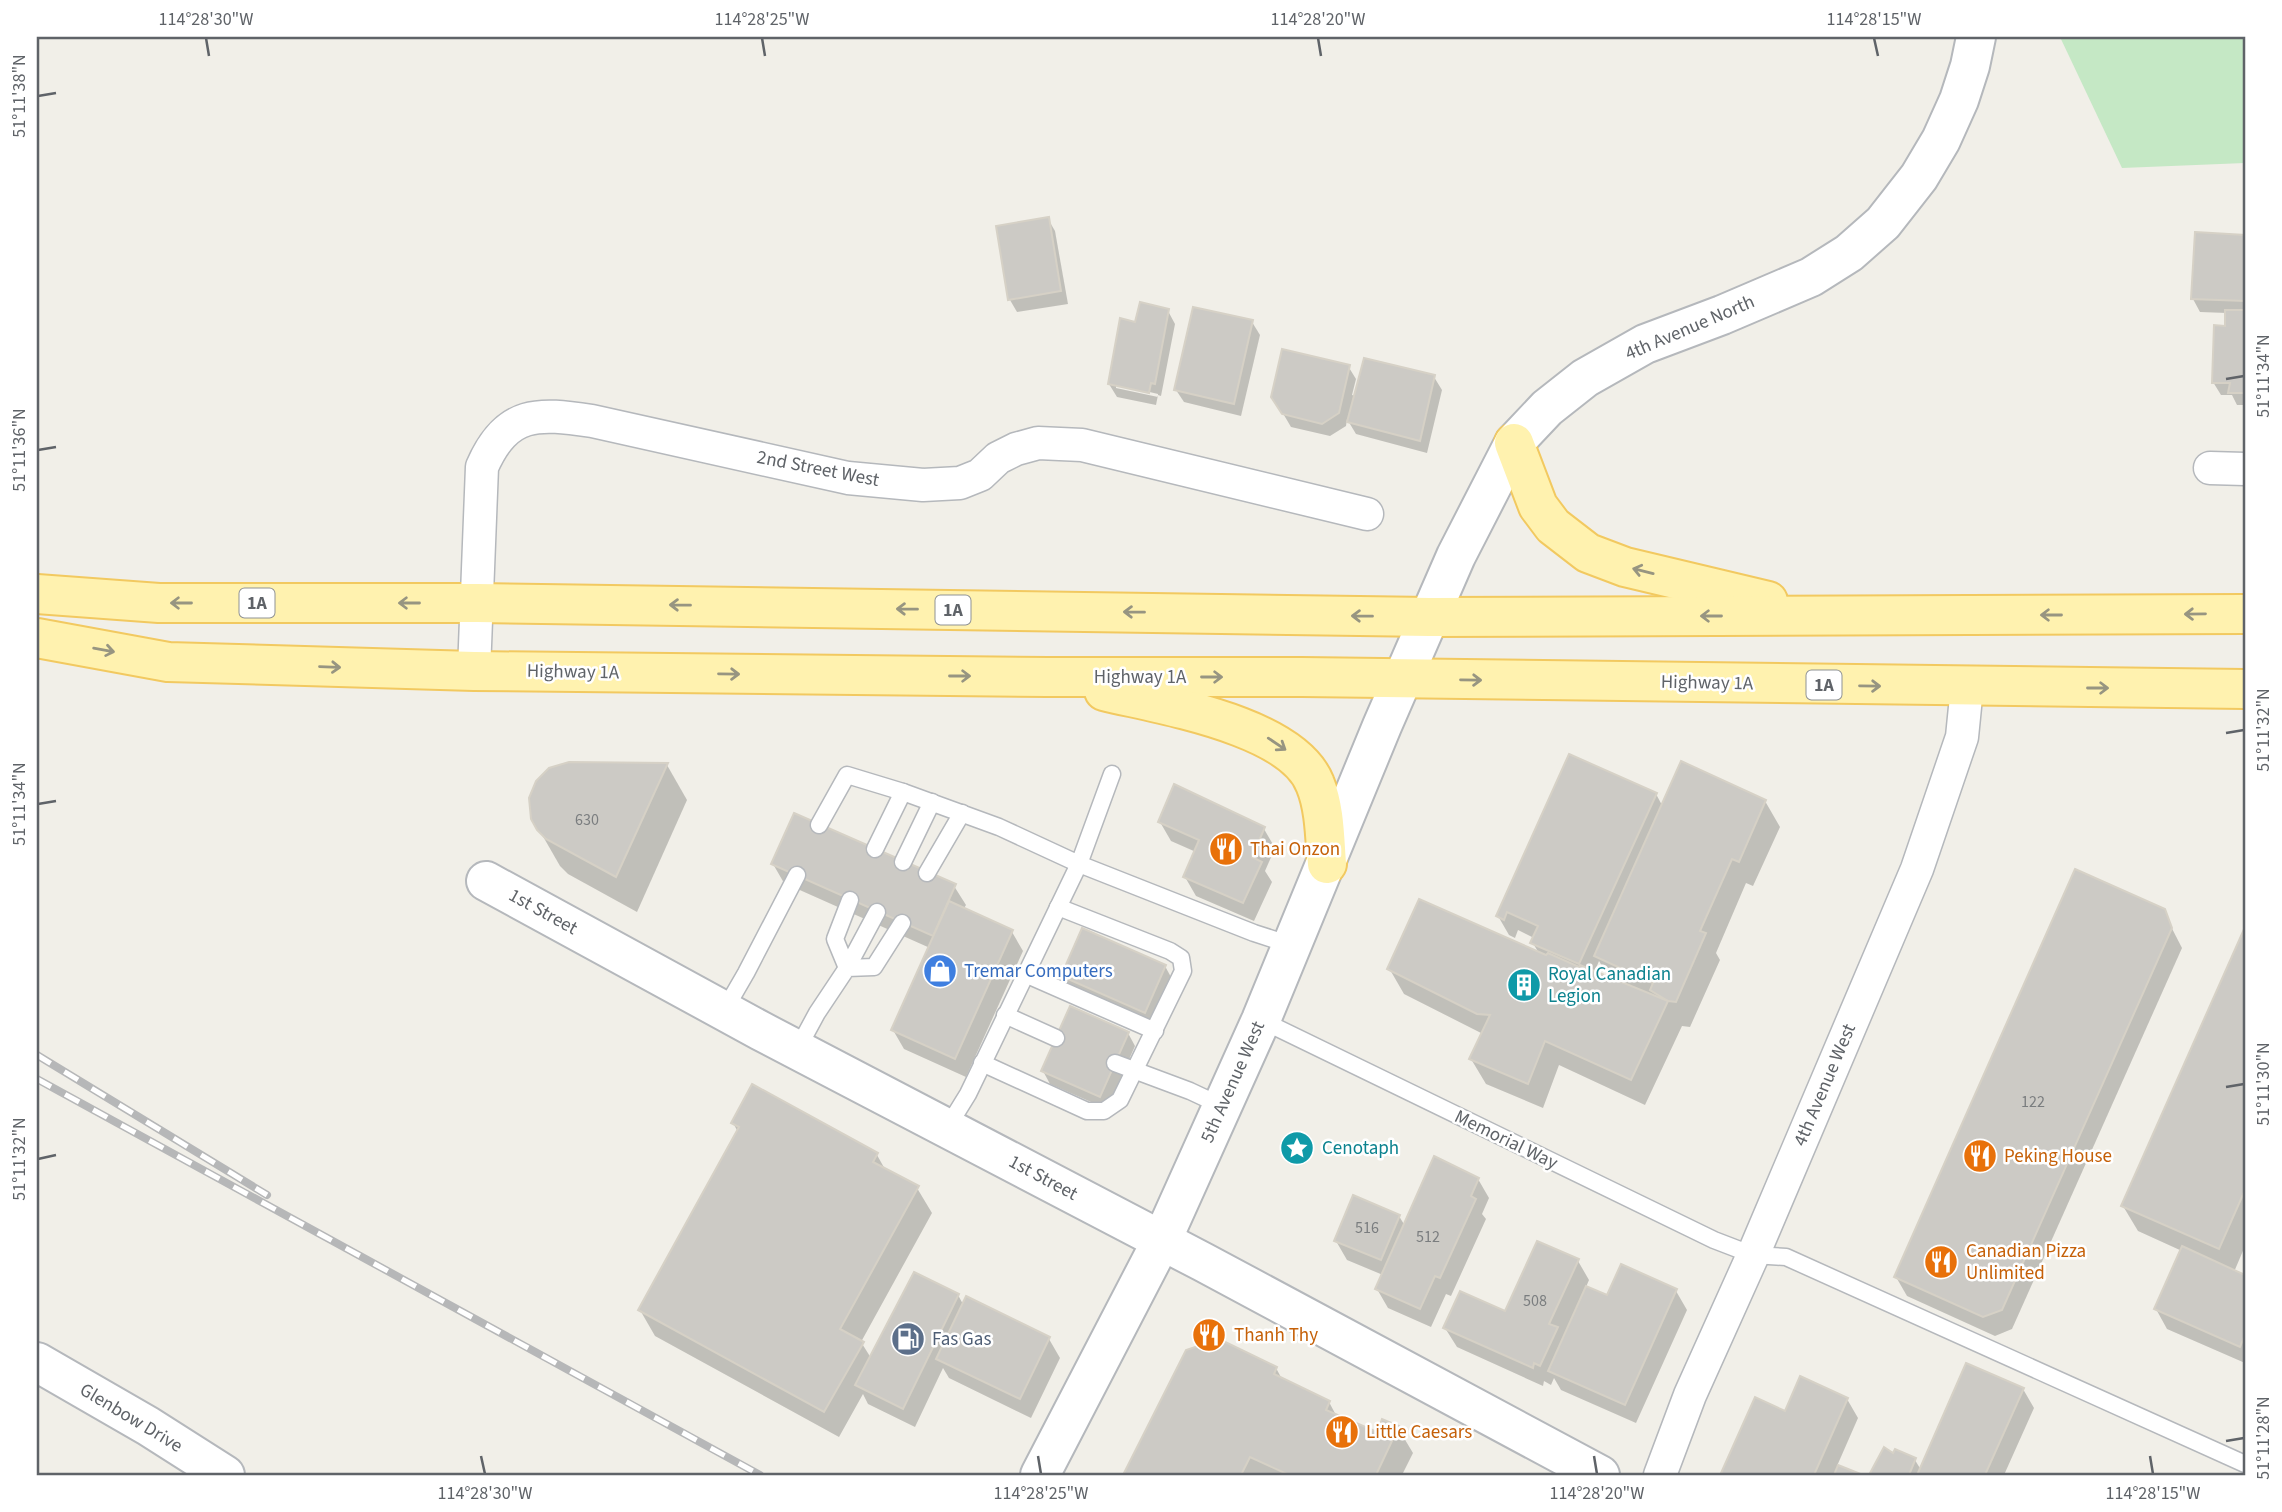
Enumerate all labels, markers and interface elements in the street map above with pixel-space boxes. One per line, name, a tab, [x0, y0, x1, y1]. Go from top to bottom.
text: 114°28'30"W	[159, 7, 253, 32]
text: 114°28'25"W	[715, 7, 809, 32]
text: 114°28'20"W	[1271, 7, 1365, 32]
text: 114°28'15"W	[1827, 7, 1921, 32]
text: 51°11'38"N	[7, 54, 32, 138]
street label: 4th Avenue North	[1621, 289, 1759, 367]
text: 51°11'34"N	[2251, 334, 2276, 418]
text: 51°11'36"N	[7, 408, 32, 492]
street label: 2nd Street West	[755, 444, 882, 494]
one-way arrow	[1632, 564, 1655, 577]
road number: 1A	[240, 588, 274, 618]
one-way arrow	[170, 596, 193, 610]
one-way arrow	[397, 596, 420, 610]
road number: 1A	[936, 596, 970, 624]
one-way arrow	[668, 599, 691, 612]
one-way arrow	[896, 602, 919, 616]
one-way arrow	[1123, 605, 1146, 619]
one-way arrow	[2040, 608, 2063, 622]
one-way arrow	[2183, 608, 2206, 621]
one-way arrow	[1351, 609, 1374, 622]
one-way arrow	[1700, 609, 1723, 623]
one-way arrow	[92, 644, 115, 658]
street label: Highway 1A	[527, 658, 620, 686]
one-way arrow	[319, 660, 342, 673]
street label: Highway 1A	[1094, 664, 1187, 691]
one-way arrow	[717, 667, 740, 681]
one-way arrow	[948, 669, 971, 683]
street label: Highway 1A	[1661, 669, 1754, 697]
one-way arrow	[1200, 670, 1223, 684]
road number: 1A	[1806, 670, 1842, 700]
one-way arrow	[1460, 674, 1483, 687]
one-way arrow	[1859, 679, 1882, 692]
one-way arrow	[2086, 681, 2109, 695]
text: 51°11'32"N	[2251, 688, 2276, 772]
one-way arrow	[1267, 737, 1286, 751]
text: 51°11'34"N	[7, 762, 32, 846]
house number: 630	[575, 809, 599, 831]
restaurant icon: Thai Onzon	[1207, 830, 1245, 868]
place label: Thai Onzon	[1250, 836, 1340, 863]
street label: 1st Street	[504, 882, 583, 942]
shop icon: Tremar Computers	[921, 952, 959, 990]
place label: Tremar Computers	[964, 958, 1113, 985]
place label: Royal Canadian Legion	[1548, 961, 1671, 1010]
building icon: Royal Canadian Legion	[1505, 966, 1543, 1004]
street label: 5th Avenue West	[1194, 1016, 1272, 1147]
street label: 4th Avenue West	[1787, 1019, 1863, 1150]
text: 51°11'30"N	[2251, 1042, 2276, 1126]
house number: 122	[2021, 1091, 2045, 1113]
street label: Memorial Way	[1450, 1103, 1562, 1177]
text: 51°11'32"N	[7, 1117, 32, 1201]
place icon: Cenotaph	[1278, 1129, 1316, 1167]
place label: Cenotaph	[1322, 1135, 1399, 1162]
restaurant icon: Peking House	[1961, 1137, 1999, 1175]
place label: Peking House	[2004, 1143, 2112, 1170]
street label: 1st Street	[1004, 1149, 1083, 1208]
house number: 516	[1355, 1217, 1379, 1239]
house number: 512	[1416, 1226, 1440, 1248]
place label: Canadian Pizza Unlimited	[1966, 1238, 2086, 1287]
restaurant icon: Canadian Pizza Unlimited	[1922, 1243, 1960, 1281]
house number: 508	[1523, 1290, 1547, 1312]
restaurant icon: Thanh Thy	[1190, 1316, 1228, 1354]
fuel station icon: Fas Gas	[889, 1320, 927, 1358]
place label: Thanh Thy	[1234, 1322, 1318, 1349]
place label: Fas Gas	[932, 1326, 991, 1353]
street label: Glenbow Drive	[74, 1377, 188, 1459]
text: 51°11'28"N	[2251, 1396, 2276, 1480]
restaurant icon: Little Caesars	[1323, 1413, 1361, 1451]
place label: Little Caesars	[1366, 1419, 1472, 1446]
text: 114°28'30"W	[438, 1481, 532, 1506]
text: 114°28'25"W	[994, 1481, 1088, 1506]
text: 114°28'20"W	[1550, 1481, 1644, 1506]
text: 114°28'15"W	[2106, 1481, 2200, 1506]

